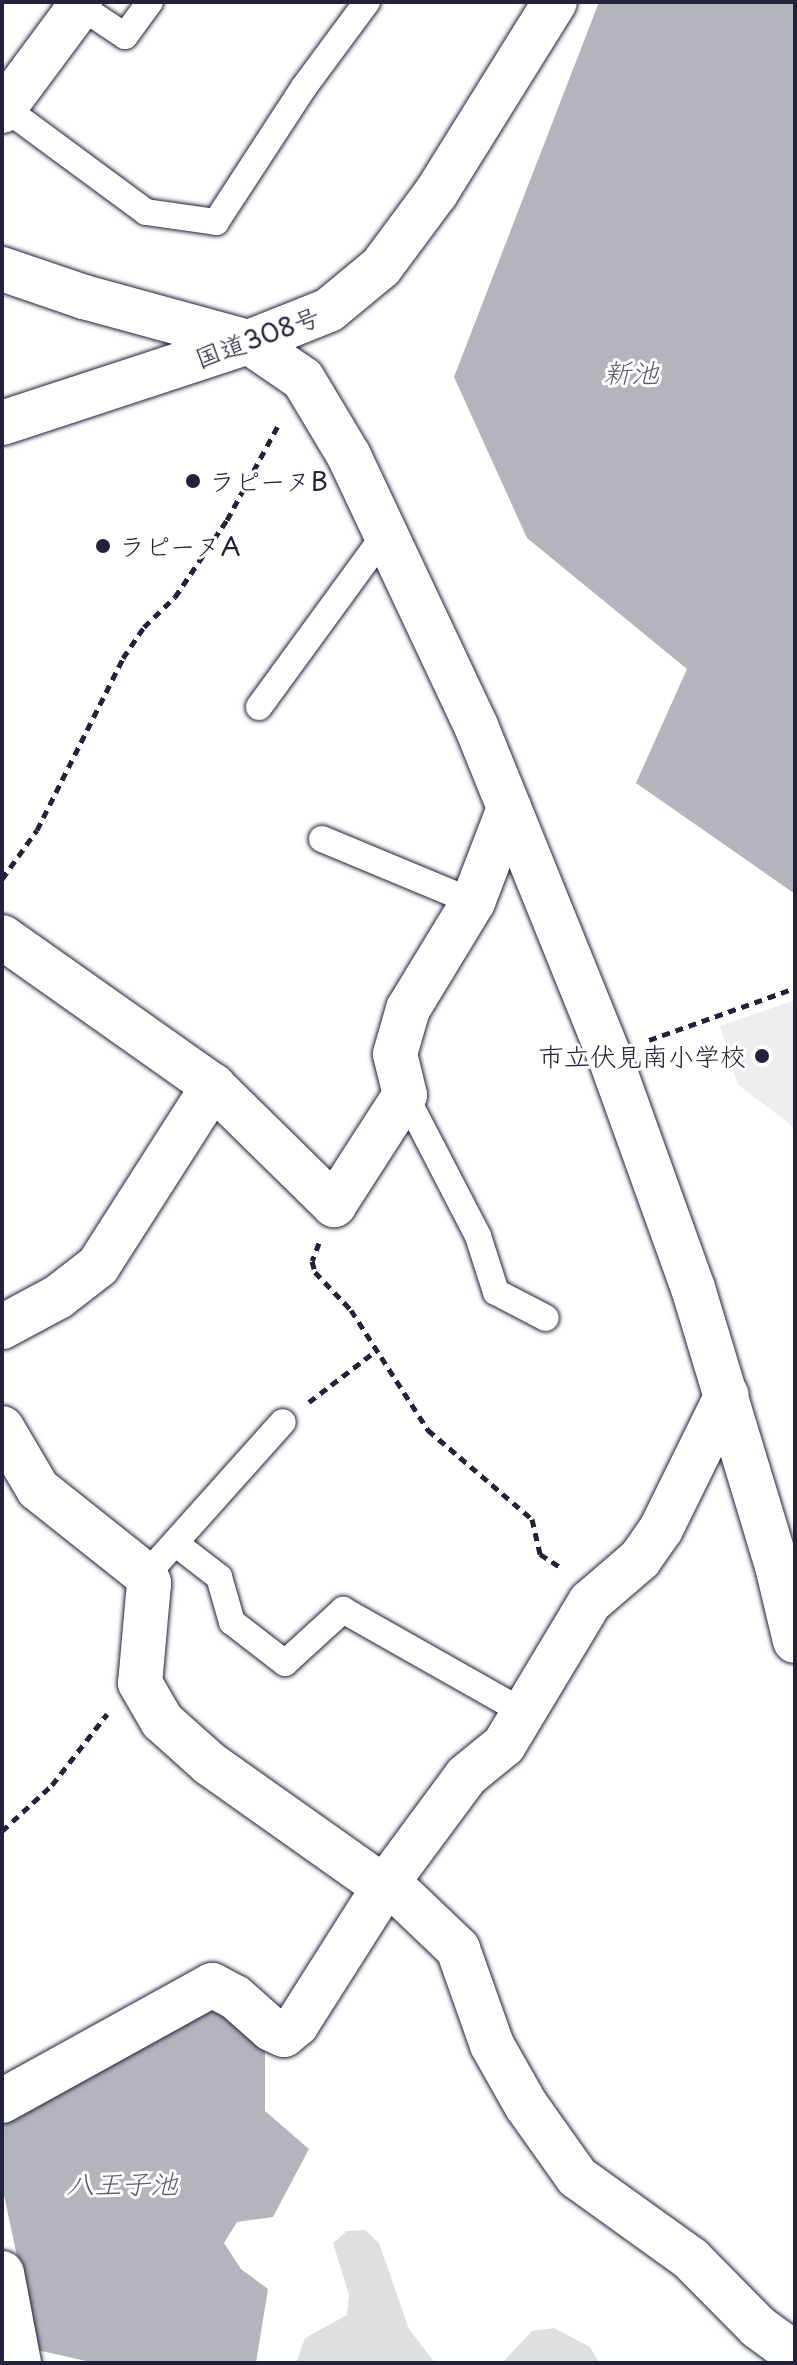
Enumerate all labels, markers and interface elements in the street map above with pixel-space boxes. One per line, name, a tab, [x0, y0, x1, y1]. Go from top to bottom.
street label: 国道308号	[190, 300, 324, 374]
water label: 新池	[603, 355, 659, 389]
place label: ラピーヌB	[209, 465, 329, 497]
marker: ラピーヌB	[184, 472, 202, 490]
place label: ラピーヌA	[119, 530, 242, 562]
marker: ラピーヌA	[94, 537, 112, 555]
place label: 市立伏見南小学校	[538, 1040, 746, 1072]
marker: 市立伏見南小学校	[753, 1047, 771, 1065]
water label: 八王子池	[66, 2166, 178, 2200]

